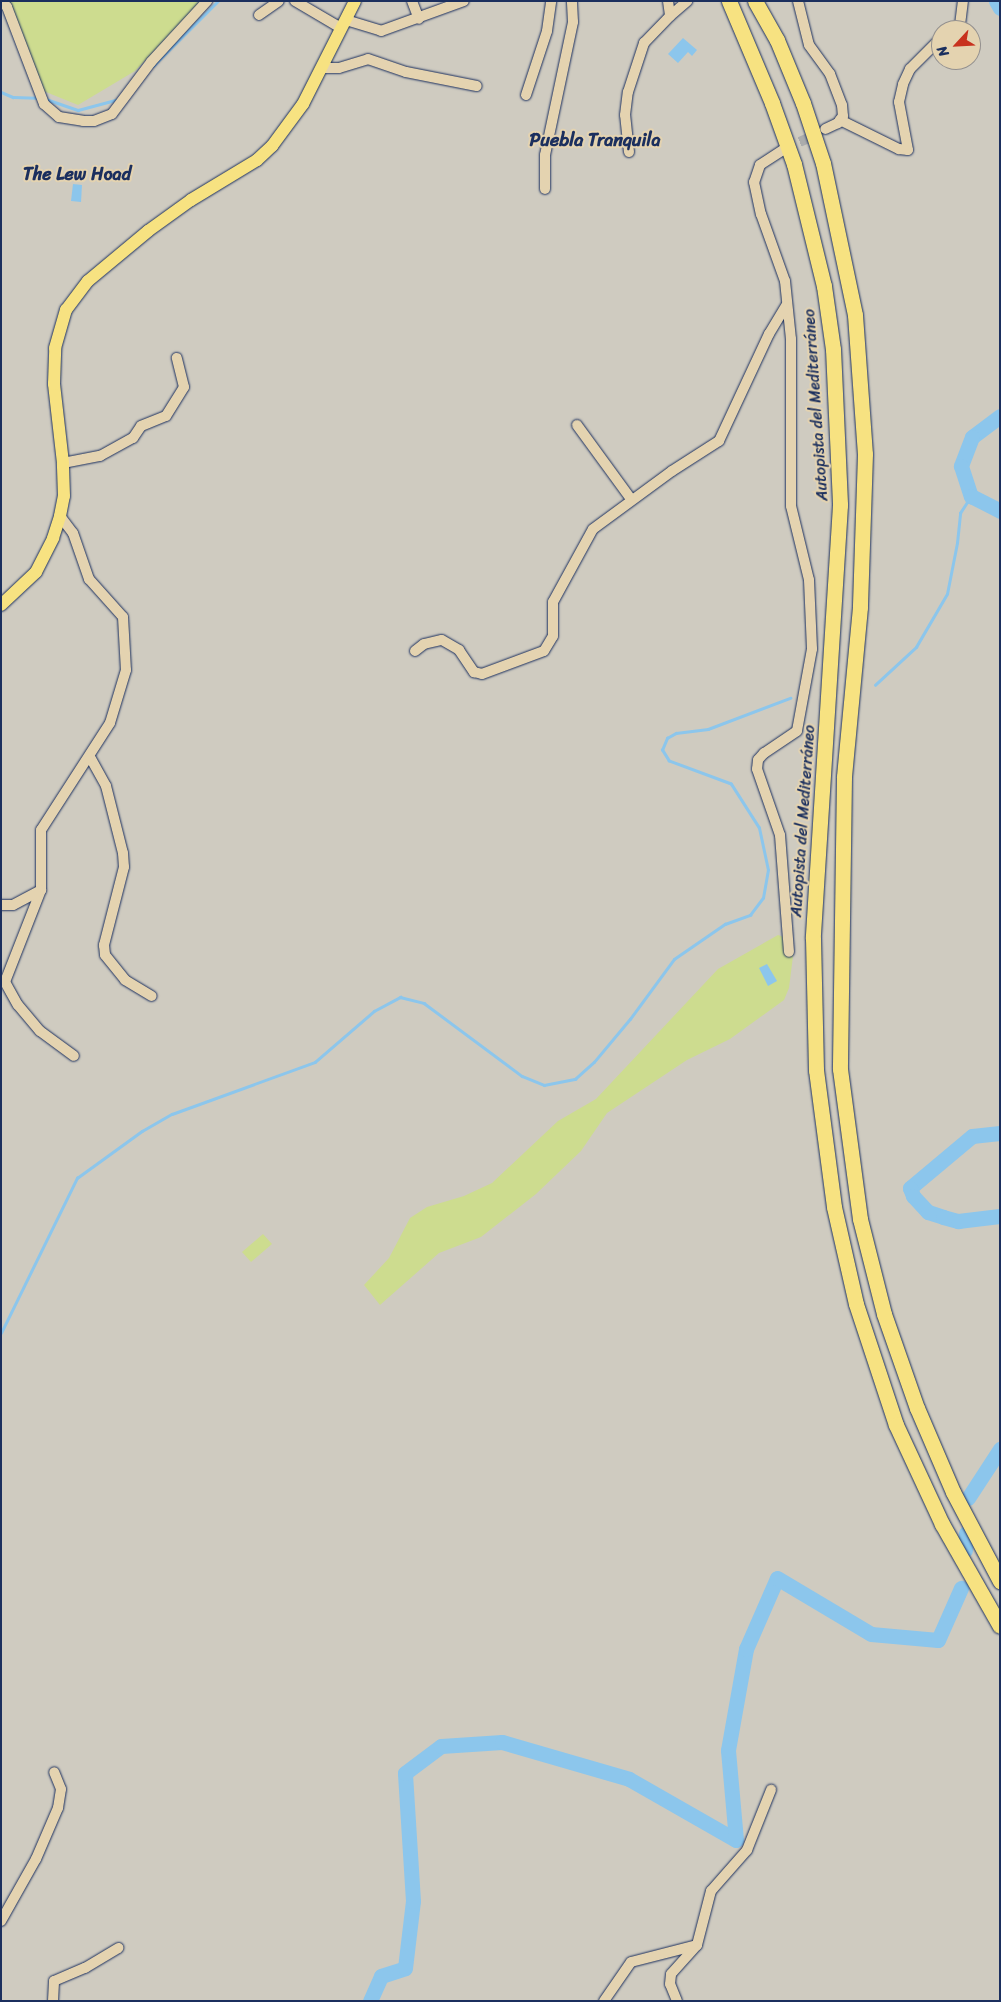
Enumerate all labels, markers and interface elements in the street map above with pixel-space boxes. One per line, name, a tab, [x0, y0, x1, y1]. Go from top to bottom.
north arrow	[931, 20, 981, 70]
text: N	[929, 41, 956, 61]
district label: Puebla Tranquila	[530, 129, 660, 151]
district label: The Lew Hoad	[23, 163, 131, 185]
street label: Autopista del Mediterráneo	[800, 308, 832, 502]
street label: Autopista del Mediterráneo	[787, 724, 819, 918]

